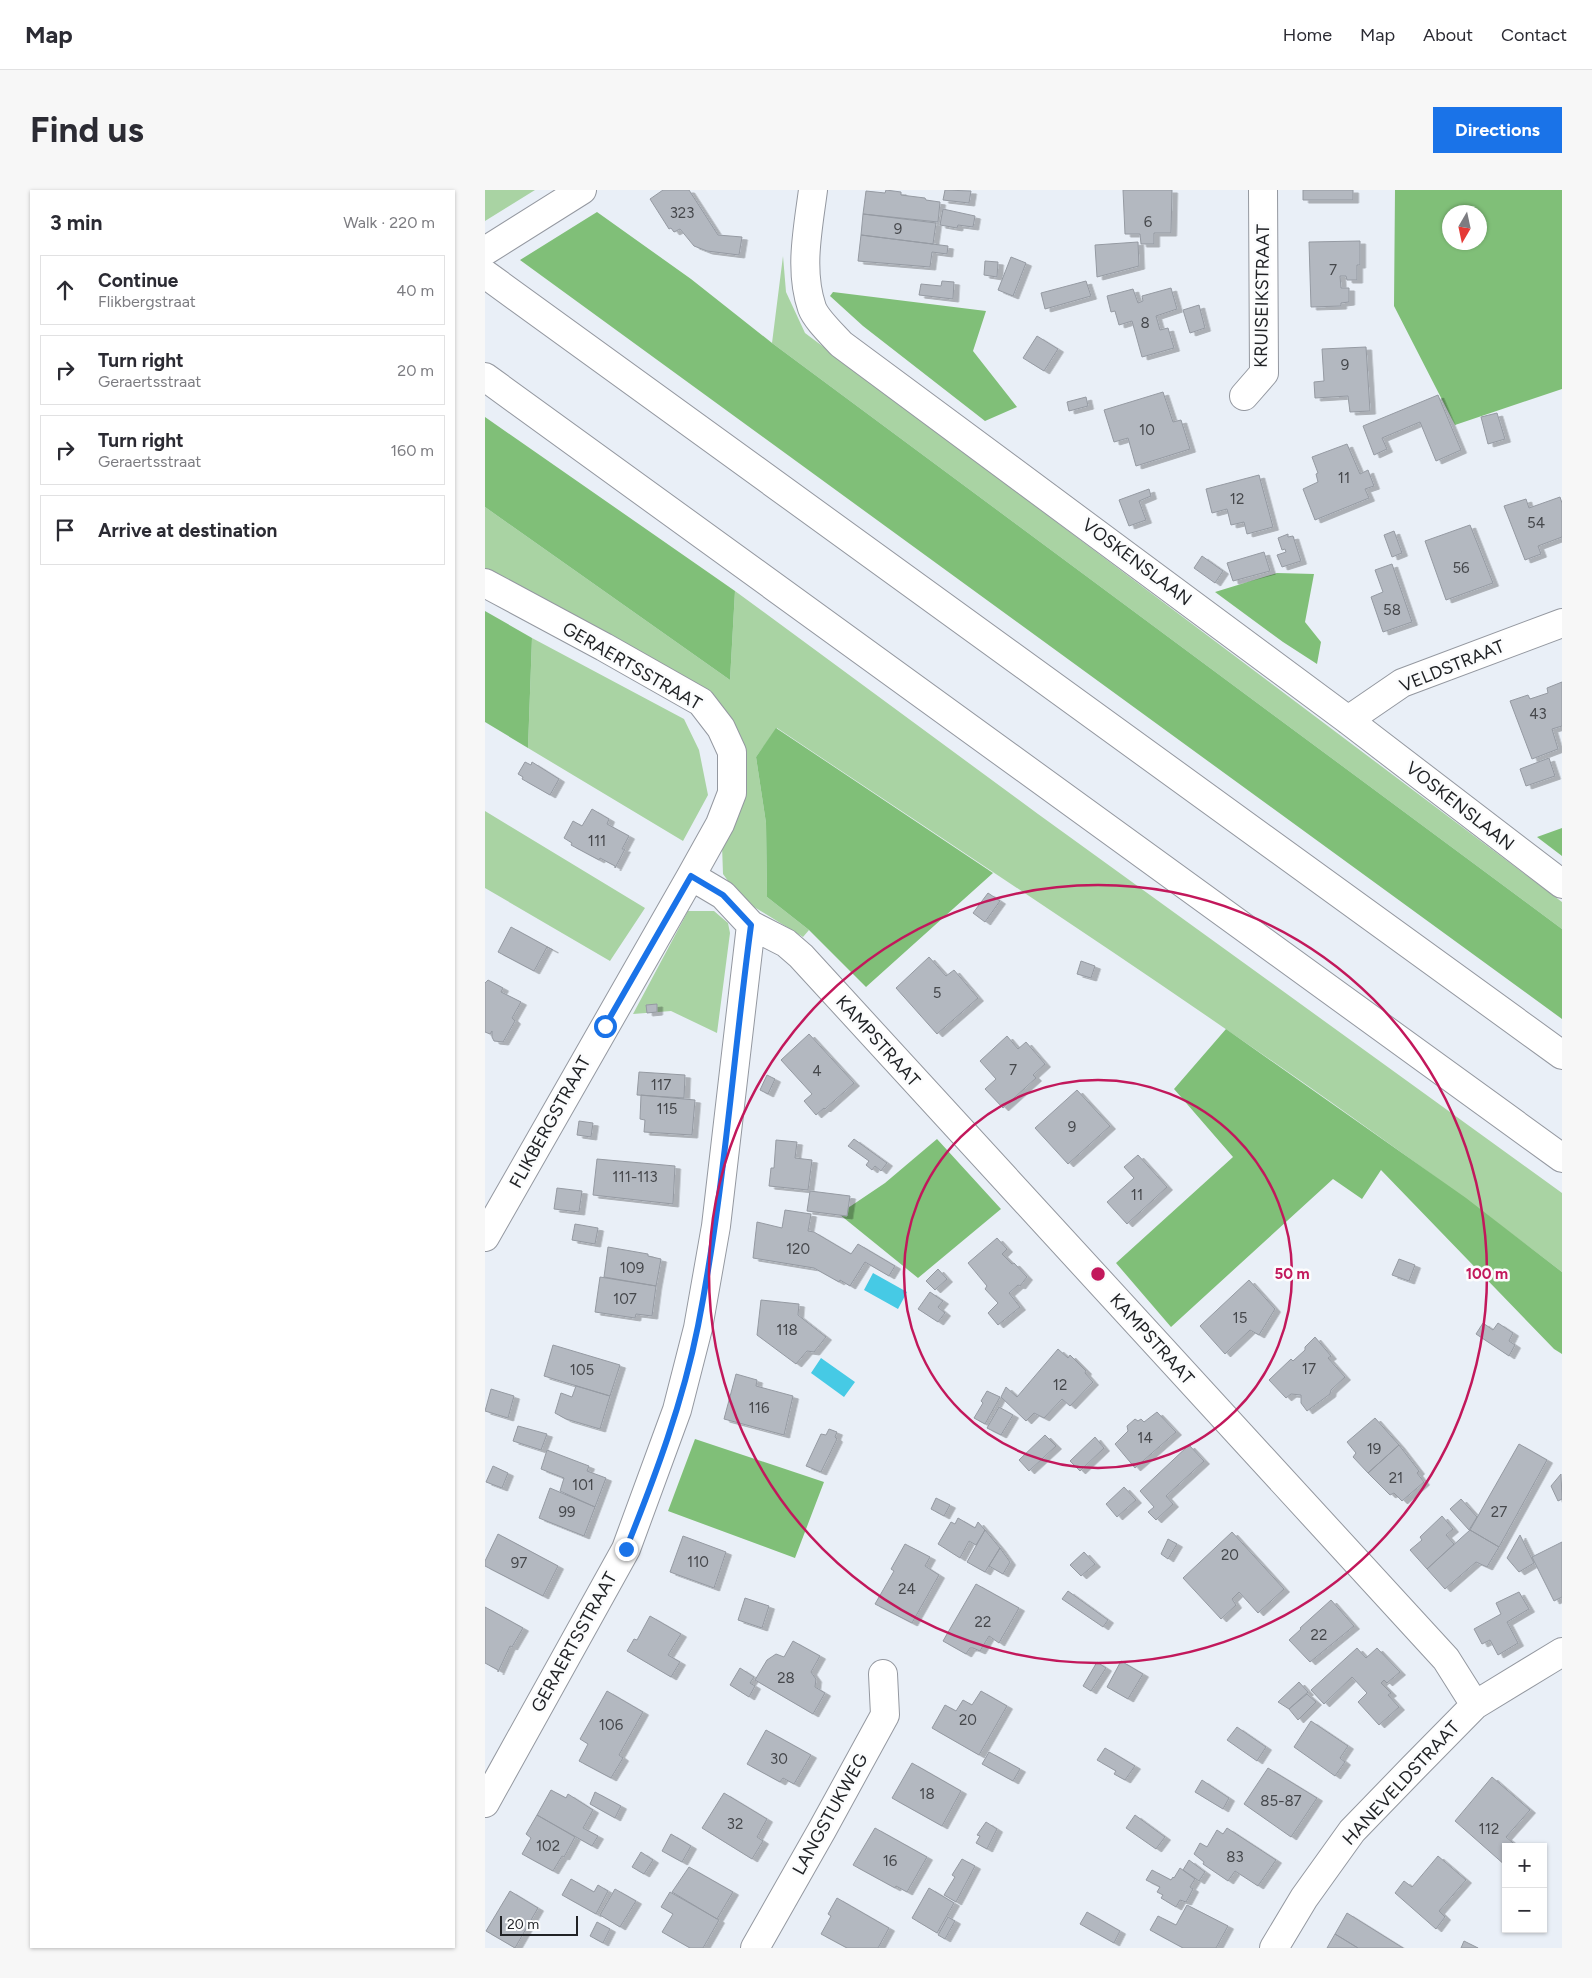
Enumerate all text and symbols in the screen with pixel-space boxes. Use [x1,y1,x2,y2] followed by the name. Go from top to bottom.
[25,20,73,49] text: Map
[1283,24,1332,46] text: Home
[1360,24,1395,46] text: Map
[1423,24,1473,46] text: About
[1501,24,1567,46] text: Contact
[1433,107,1562,153] button: Directions
[30,109,144,151] text: Find us
[670,204,694,222] house number: 323
[1442,205,1487,250] north arrow
[50,210,102,235] text: 3 min
[343,213,435,232] text: Walk · 220 m
[1144,213,1153,231] house number: 6
[894,220,902,238] house number: 9
[1250,224,1274,368] street label: KRUISEIKSTRAAT
[1329,261,1337,279] house number: 7
[98,269,178,292] text: Continue
[51,276,79,304] icon: ahead
[396,281,434,300] text: 40 m
[98,292,196,311] text: Flikbergstraat
[1140,314,1150,332] house number: 8
[98,349,184,372] text: Turn right
[51,356,79,384] icon: right
[1341,356,1349,374] house number: 9
[397,361,434,380] text: 20 m
[98,372,201,391] text: Geraertsstraat
[1139,421,1155,439] house number: 10
[98,429,184,452] text: Turn right
[51,436,79,464] icon: right
[391,441,434,460] text: 160 m
[98,452,201,471] text: Geraertsstraat
[1338,469,1350,487] house number: 11
[1230,490,1244,508] house number: 12
[1078,514,1196,610] street label: VOSKENSLAAN
[1527,514,1545,532] house number: 54
[51,516,79,544] icon: arrive
[98,519,277,542] text: Arrive at destination
[1452,559,1470,577] house number: 56
[1383,601,1401,619] house number: 58
[559,617,706,715] street label: GERAERTSSTRAAT
[1396,635,1508,697] street label: VELDSTRAAT
[1529,705,1547,723] house number: 43
[1401,757,1519,855] street label: VOSKENSLAAN
[588,832,606,850] house number: 111
[933,984,941,1002] house number: 5
[831,991,925,1091] street label: KAMPSTRAAT
[594,1015,617,1038] route start
[505,1052,596,1192] street label: FLIKBERGSTRAAT
[1009,1061,1017,1079] house number: 7
[812,1062,822,1080] house number: 4
[651,1076,671,1094] house number: 117
[656,1100,678,1118] house number: 115
[1068,1118,1076,1136] house number: 9
[612,1168,658,1186] house number: 111-113
[1131,1186,1143,1204] house number: 11
[786,1240,810,1258] house number: 120
[620,1259,644,1277] house number: 109
[1089,1265,1107,1283] centre of rings
[1274,1265,1310,1283] text: 50 m
[1466,1265,1508,1283] text: 100 m
[1105,1289,1199,1389] street label: KAMPSTRAAT
[613,1290,637,1308] house number: 107
[1233,1309,1247,1327] house number: 15
[776,1321,798,1339] house number: 118
[1302,1360,1316,1378] house number: 17
[570,1361,594,1379] house number: 105
[1053,1376,1067,1394] house number: 12
[749,1399,770,1417] house number: 116
[1137,1429,1153,1447] house number: 14
[1367,1440,1381,1458] house number: 19
[1389,1469,1403,1487] house number: 21
[572,1476,594,1494] house number: 101
[559,1503,575,1521] house number: 99
[1491,1503,1507,1521] house number: 27
[615,1538,638,1561] route end
[1221,1546,1239,1564] house number: 20
[687,1553,709,1571] house number: 110
[511,1554,527,1572] house number: 97
[526,1568,622,1716] street label: GERAERTSSTRAAT
[898,1580,916,1598] house number: 24
[975,1613,991,1631] house number: 22
[1311,1626,1327,1644] house number: 22
[777,1669,795,1687] house number: 28
[959,1711,977,1729] house number: 20
[599,1716,624,1734] house number: 106
[1338,1716,1464,1850] street label: HANEVELDSTRAAT
[788,1749,873,1879] street label: LANGSTUKWEG
[770,1750,788,1768] house number: 30
[919,1785,935,1803] house number: 18
[1260,1792,1302,1810] house number: 85-87
[727,1815,743,1833] house number: 32
[1479,1820,1499,1838] house number: 112
[536,1837,560,1855] house number: 102
[1502,1843,1547,1933] map controls
[1502,1843,1547,1888] button: +
[1226,1848,1244,1866] house number: 83
[883,1852,898,1870] house number: 16
[1502,1888,1547,1933] button: −
[500,1913,577,1936] scale bar
[507,1916,539,1933] text: 20 m

